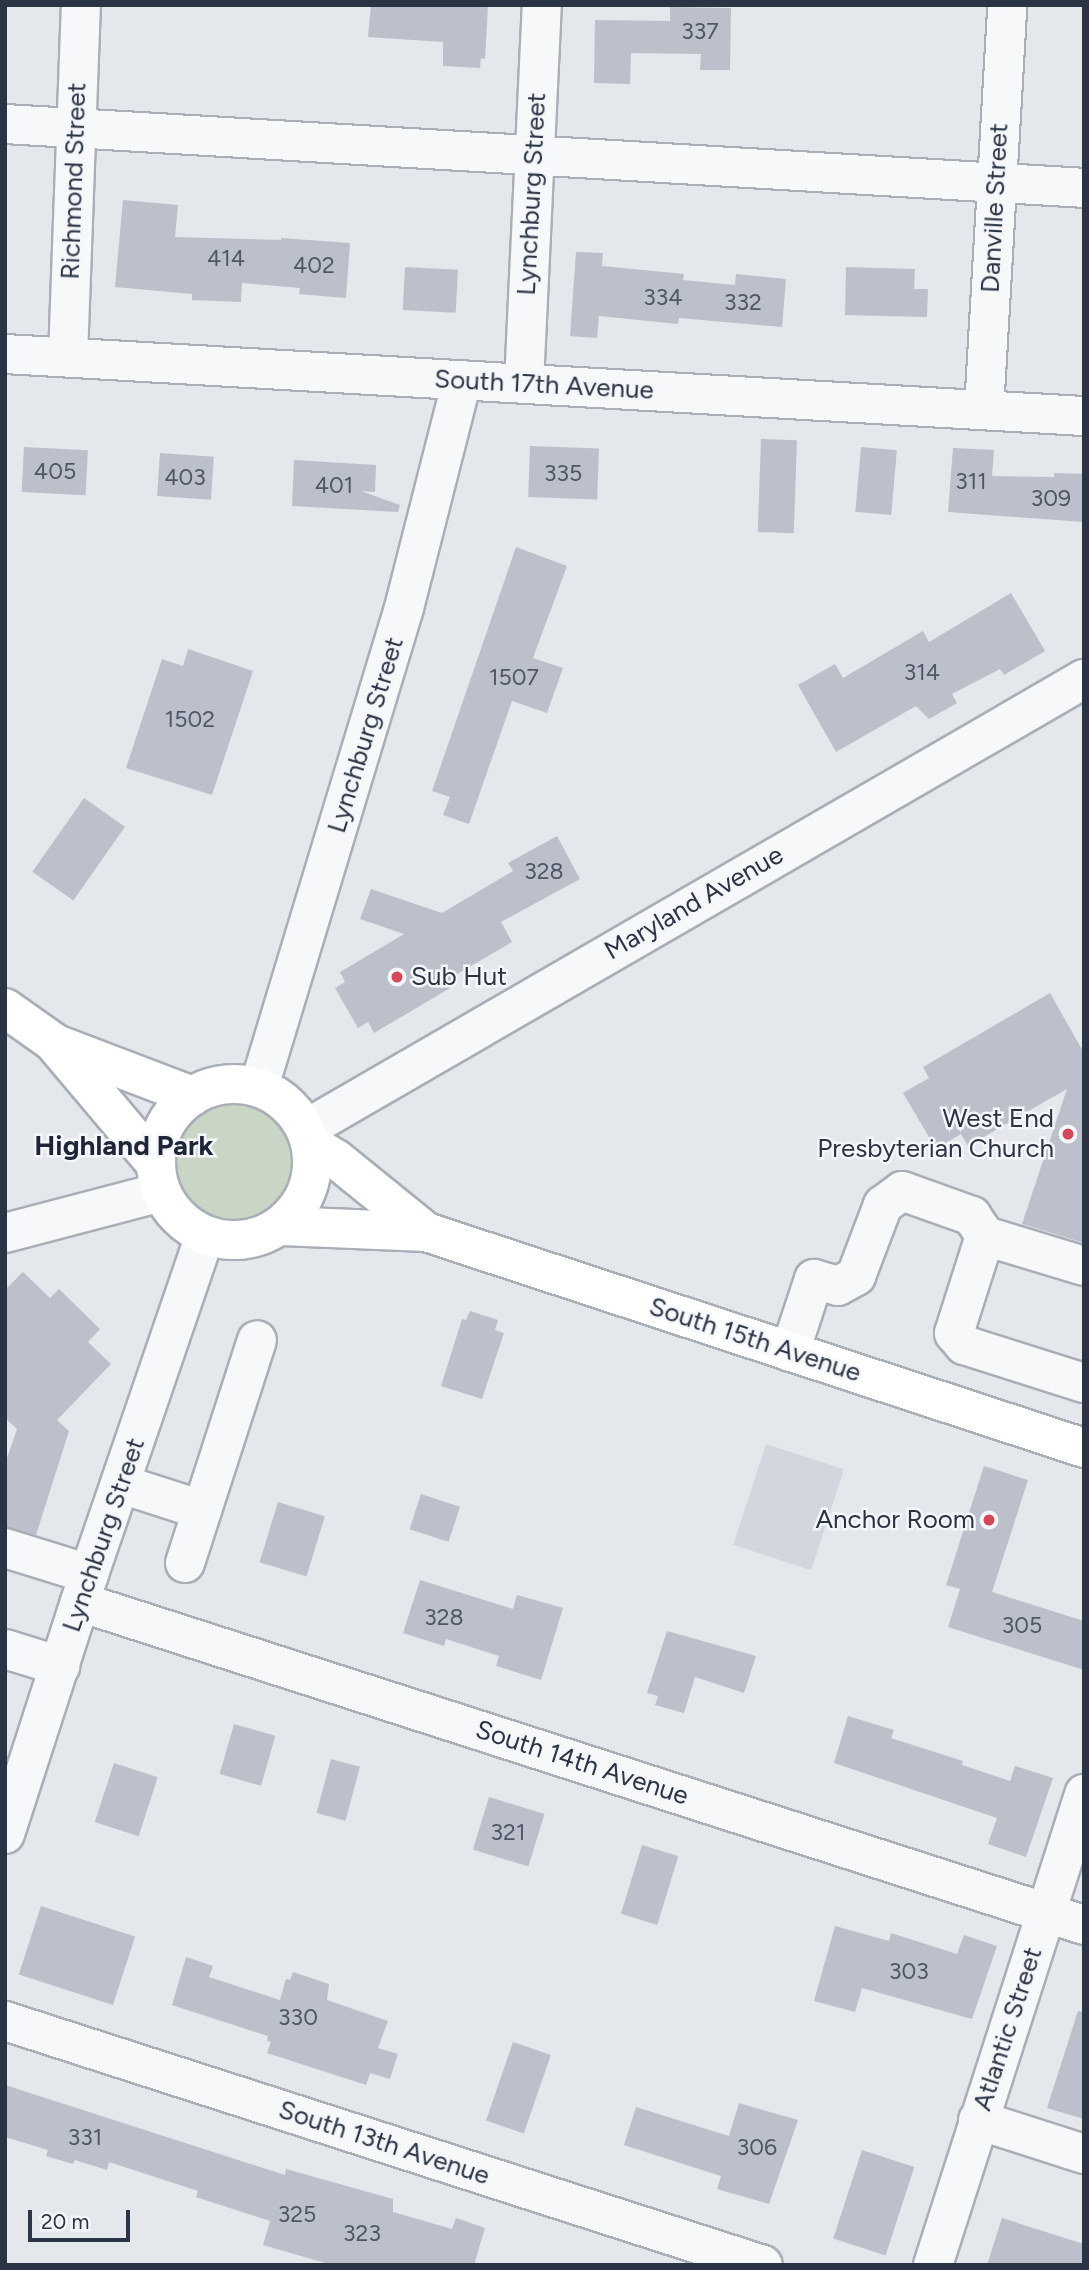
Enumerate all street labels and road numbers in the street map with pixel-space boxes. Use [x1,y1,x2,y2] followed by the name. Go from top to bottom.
[55,82,93,280] street label: Richmond Street
[511,92,553,296] street label: Lynchburg Street
[975,122,1015,294] street label: Danville Street
[433,364,655,406] street label: South 17th Avenue
[321,633,411,837] street label: Lynchburg Street
[599,839,789,967] street label: Maryland Avenue
[645,1291,865,1389] street label: South 15th Avenue
[56,1434,152,1636] street label: Lynchburg Street
[472,1714,692,1812] street label: South 14th Avenue
[967,1943,1049,2115] street label: Atlantic Street
[275,2094,493,2192] street label: South 13th Avenue

